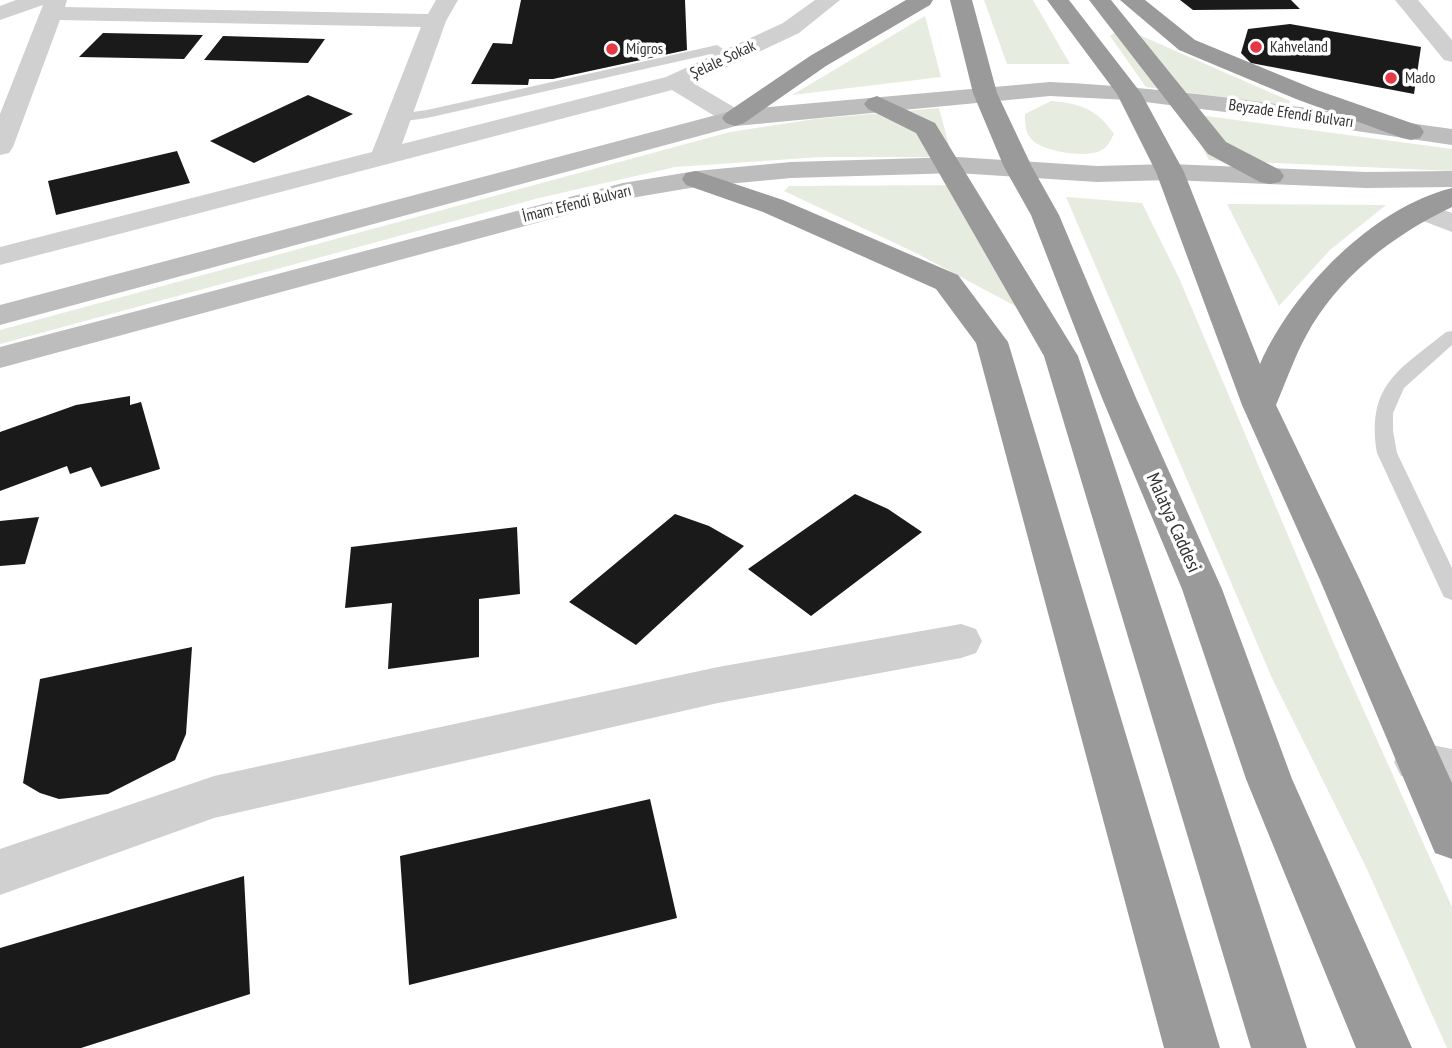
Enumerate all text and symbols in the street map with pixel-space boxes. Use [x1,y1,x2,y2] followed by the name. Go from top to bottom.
[687,37,759,83] street label: Şelale Sokak
[1270,37,1328,57] place label: Kahveland
[626,39,663,59] place label: Migros
[1248,39,1264,55] marker: Kahveland
[604,41,620,57] marker: Migros
[1405,68,1435,88] place label: Mado
[1383,70,1399,86] marker: Mado
[1227,96,1355,132] street label: Beyzade Efendi Bulvarı
[521,181,633,227] street label: İmam Efendi Bulvarı
[1141,470,1205,576] street label: Malatya Caddesi

